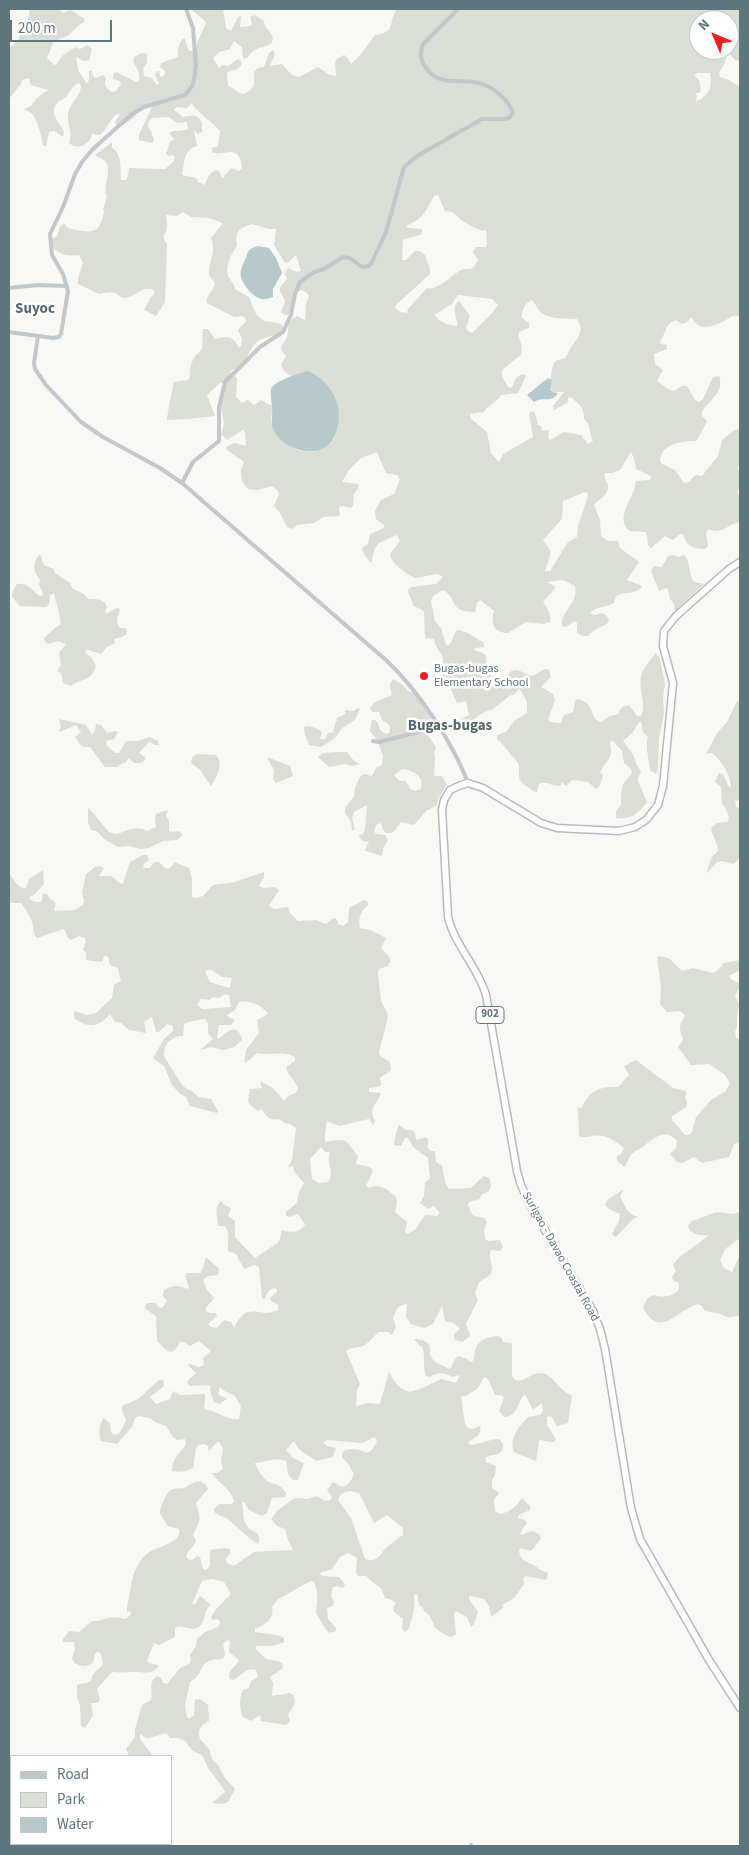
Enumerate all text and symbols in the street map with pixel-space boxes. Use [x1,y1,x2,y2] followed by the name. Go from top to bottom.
[12,10,115,42] scale bar
[689,10,739,60] north arrow
[694,15,714,35] text: N
[18,18,56,39] text: 200 m
[15,301,55,319] district label: Suyoc
[434,662,529,690] place label: Bugas-bugas Elementary School
[418,670,430,682] marker: Bugas-bugas Elementary School
[408,718,492,736] district label: Bugas-bugas
[476,1006,504,1024] road number: 902
[518,1190,602,1324] street label: Surigao - Davao Coastal Road
[10,1755,172,1845] legend
[57,1764,89,1785] text: Road
[57,1789,85,1810] text: Park
[57,1814,93,1835] text: Water

